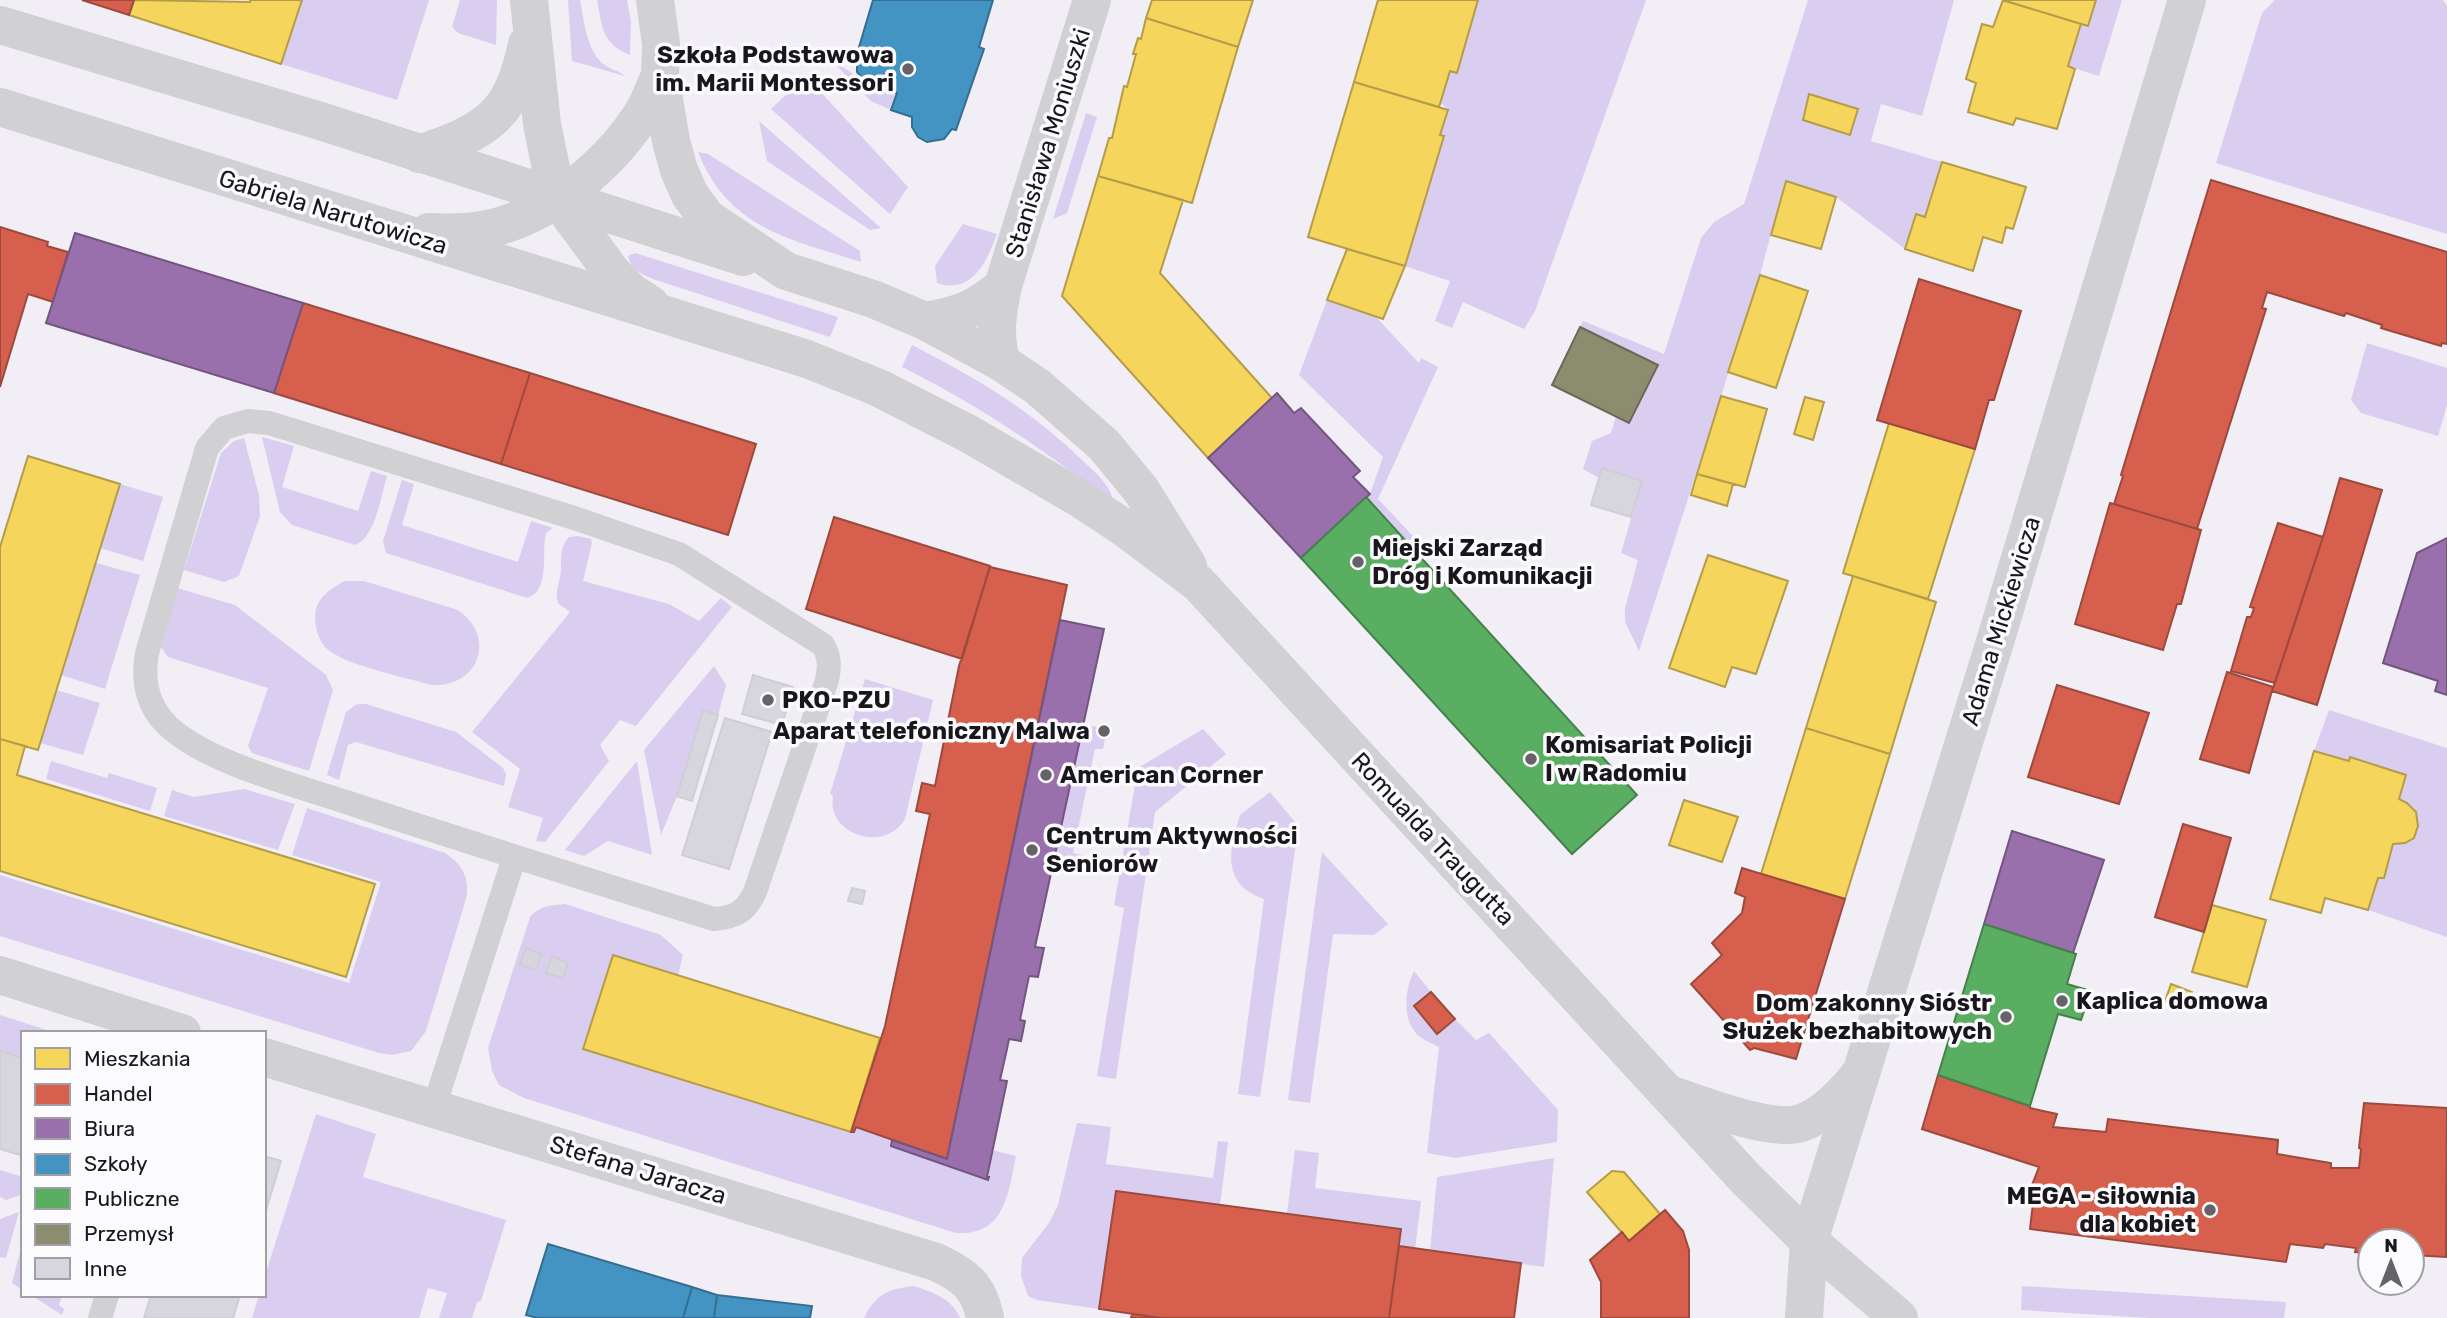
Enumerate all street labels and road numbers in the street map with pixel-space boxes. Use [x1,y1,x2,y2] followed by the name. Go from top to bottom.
[1000,25,1096,261] street label: Stanisława Moniuszki
[215,164,451,260] street label: Gabriela Narutowicza
[1956,513,2046,729] street label: Adama Mickiewicza
[1346,747,1520,931] street label: Romualda Traugutta
[546,1130,730,1210] street label: Stefana Jaracza

